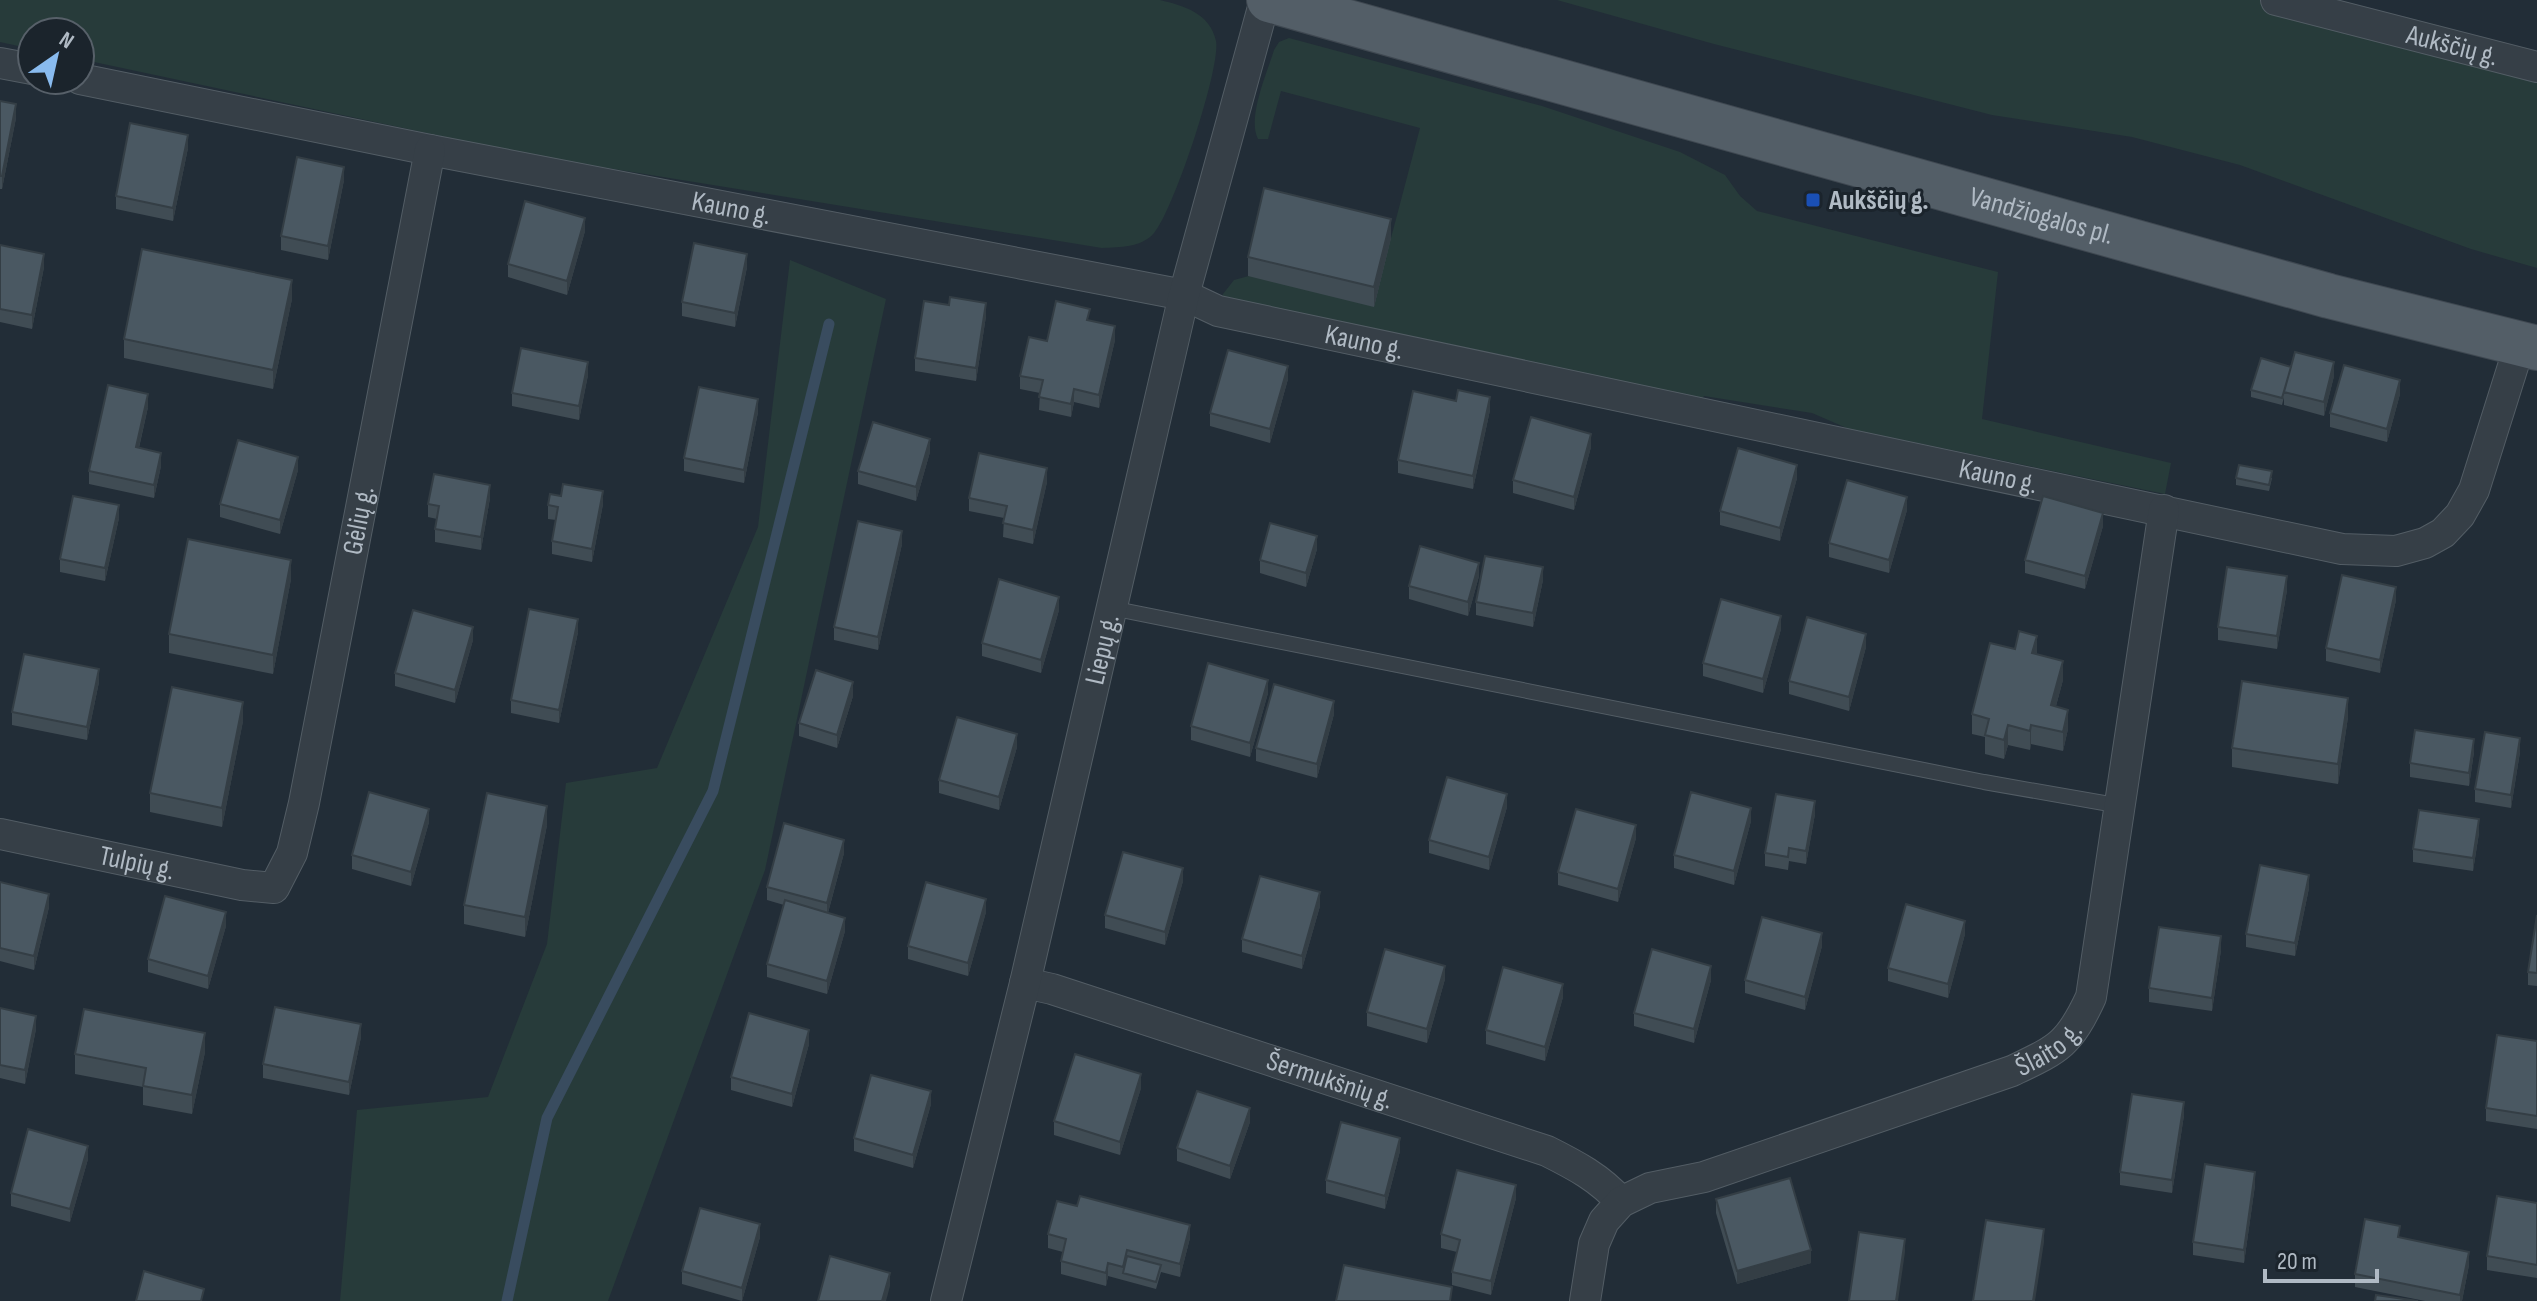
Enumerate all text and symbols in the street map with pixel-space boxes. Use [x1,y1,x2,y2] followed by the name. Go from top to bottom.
[16,16,96,96] north arrow
[2402,17,2501,73] street label: Aukščių g.
[54,26,79,55] text: N
[1966,180,2117,252] street label: Vandžiogalos pl.
[689,184,774,232] street label: Kauno g.
[1828,184,1929,217] place label: Aukščių g.
[1804,191,1822,209] marker: Aukščių g.
[1322,318,1407,366] street label: Kauno g.
[1956,452,2041,501] street label: Kauno g.
[336,483,381,557] street label: Gėlių g.
[1078,611,1126,688] street label: Liepų g.
[97,839,177,887] street label: Tulpių g.
[2010,1016,2090,1083] street label: Šlaito g.
[1262,1044,1397,1116] street label: Šermukšnių g.
[2265,1233,2377,1283] scale bar
[2277,1247,2317,1276] text: 20 m

